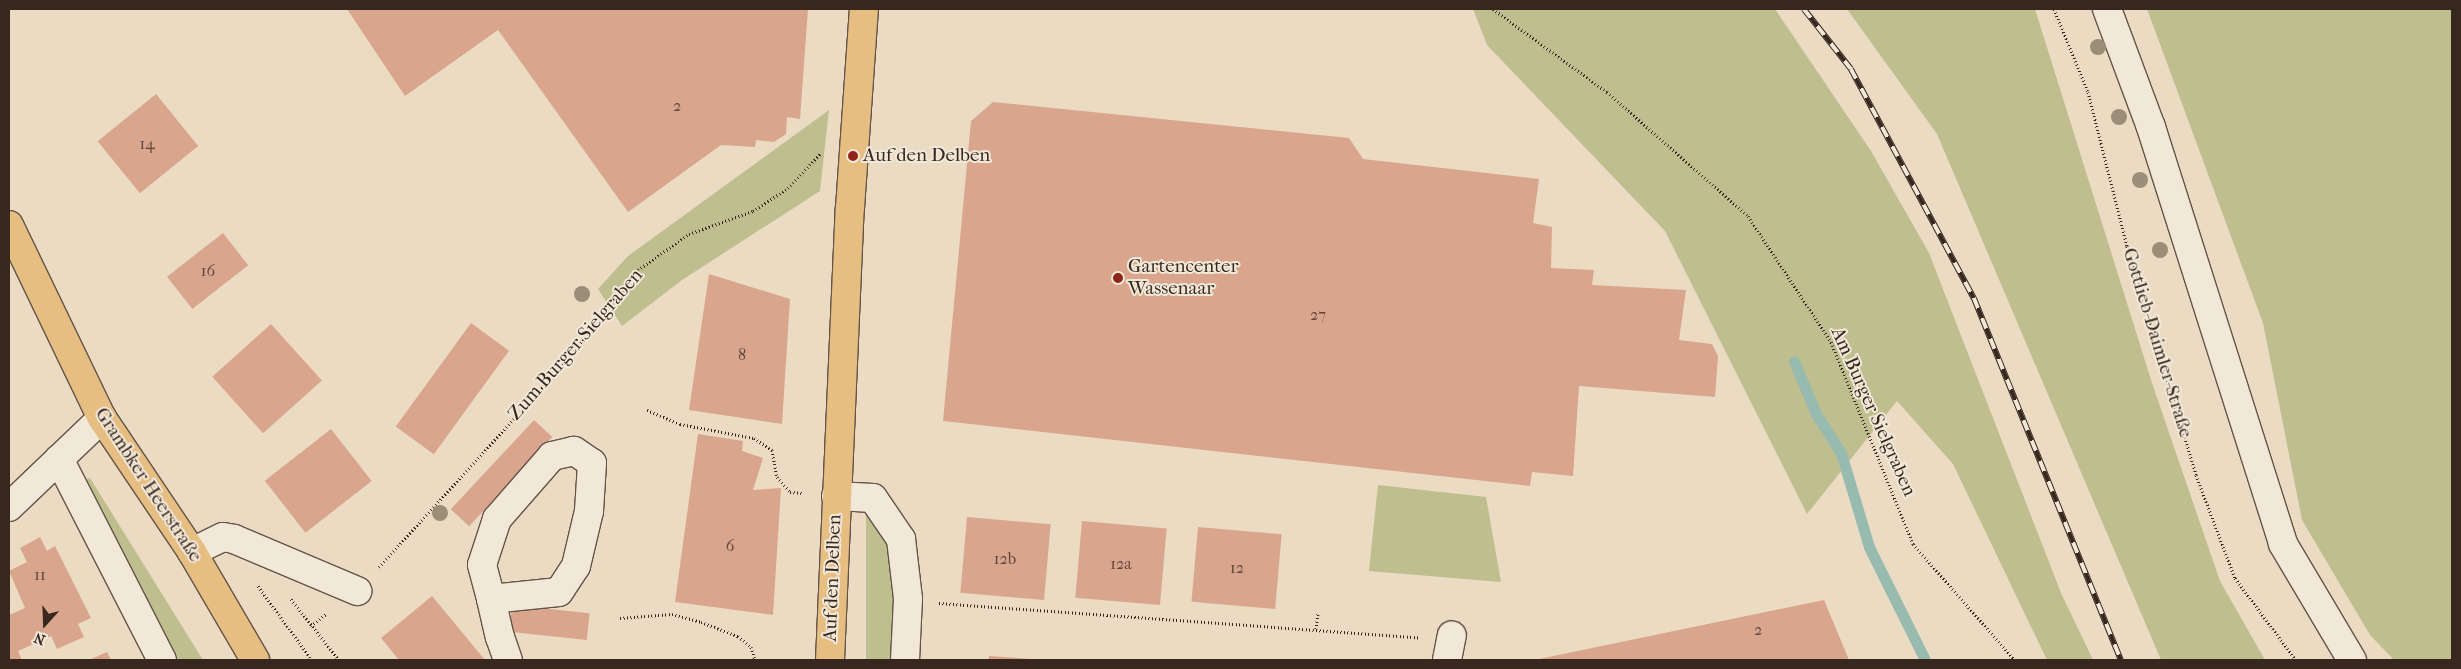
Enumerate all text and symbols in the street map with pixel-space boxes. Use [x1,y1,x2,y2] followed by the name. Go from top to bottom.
[673,96,681,116] house number: 2
[139,134,155,154] house number: 14
[863,145,990,167] place label: Auf den Delben
[847,150,859,162] marker: Auf den Delben
[2117,245,2197,441] street label: Gottlieb-Daimler-Straße
[1128,256,1238,300] place label: Gartencenter Wassenaar
[201,261,215,281] house number: 16
[504,265,648,425] street label: Zum Burger Sielgraben
[1112,272,1124,284] marker: Gartencenter Wassenaar
[1310,305,1326,325] house number: 27
[1826,324,1920,500] street label: Am Burger Sielgraben
[738,345,746,365] house number: 8
[90,404,206,566] street label: Grambker Heerstraße
[819,514,847,642] street label: Auf den Delben
[726,536,734,556] house number: 6
[994,549,1016,569] house number: 12b
[1110,554,1132,574] house number: 12a
[1230,558,1244,578] house number: 12
[34,565,46,585] house number: 11
[20,599,70,649] north arrow
[1754,620,1762,640] house number: 2
[32,629,48,648] text: N

